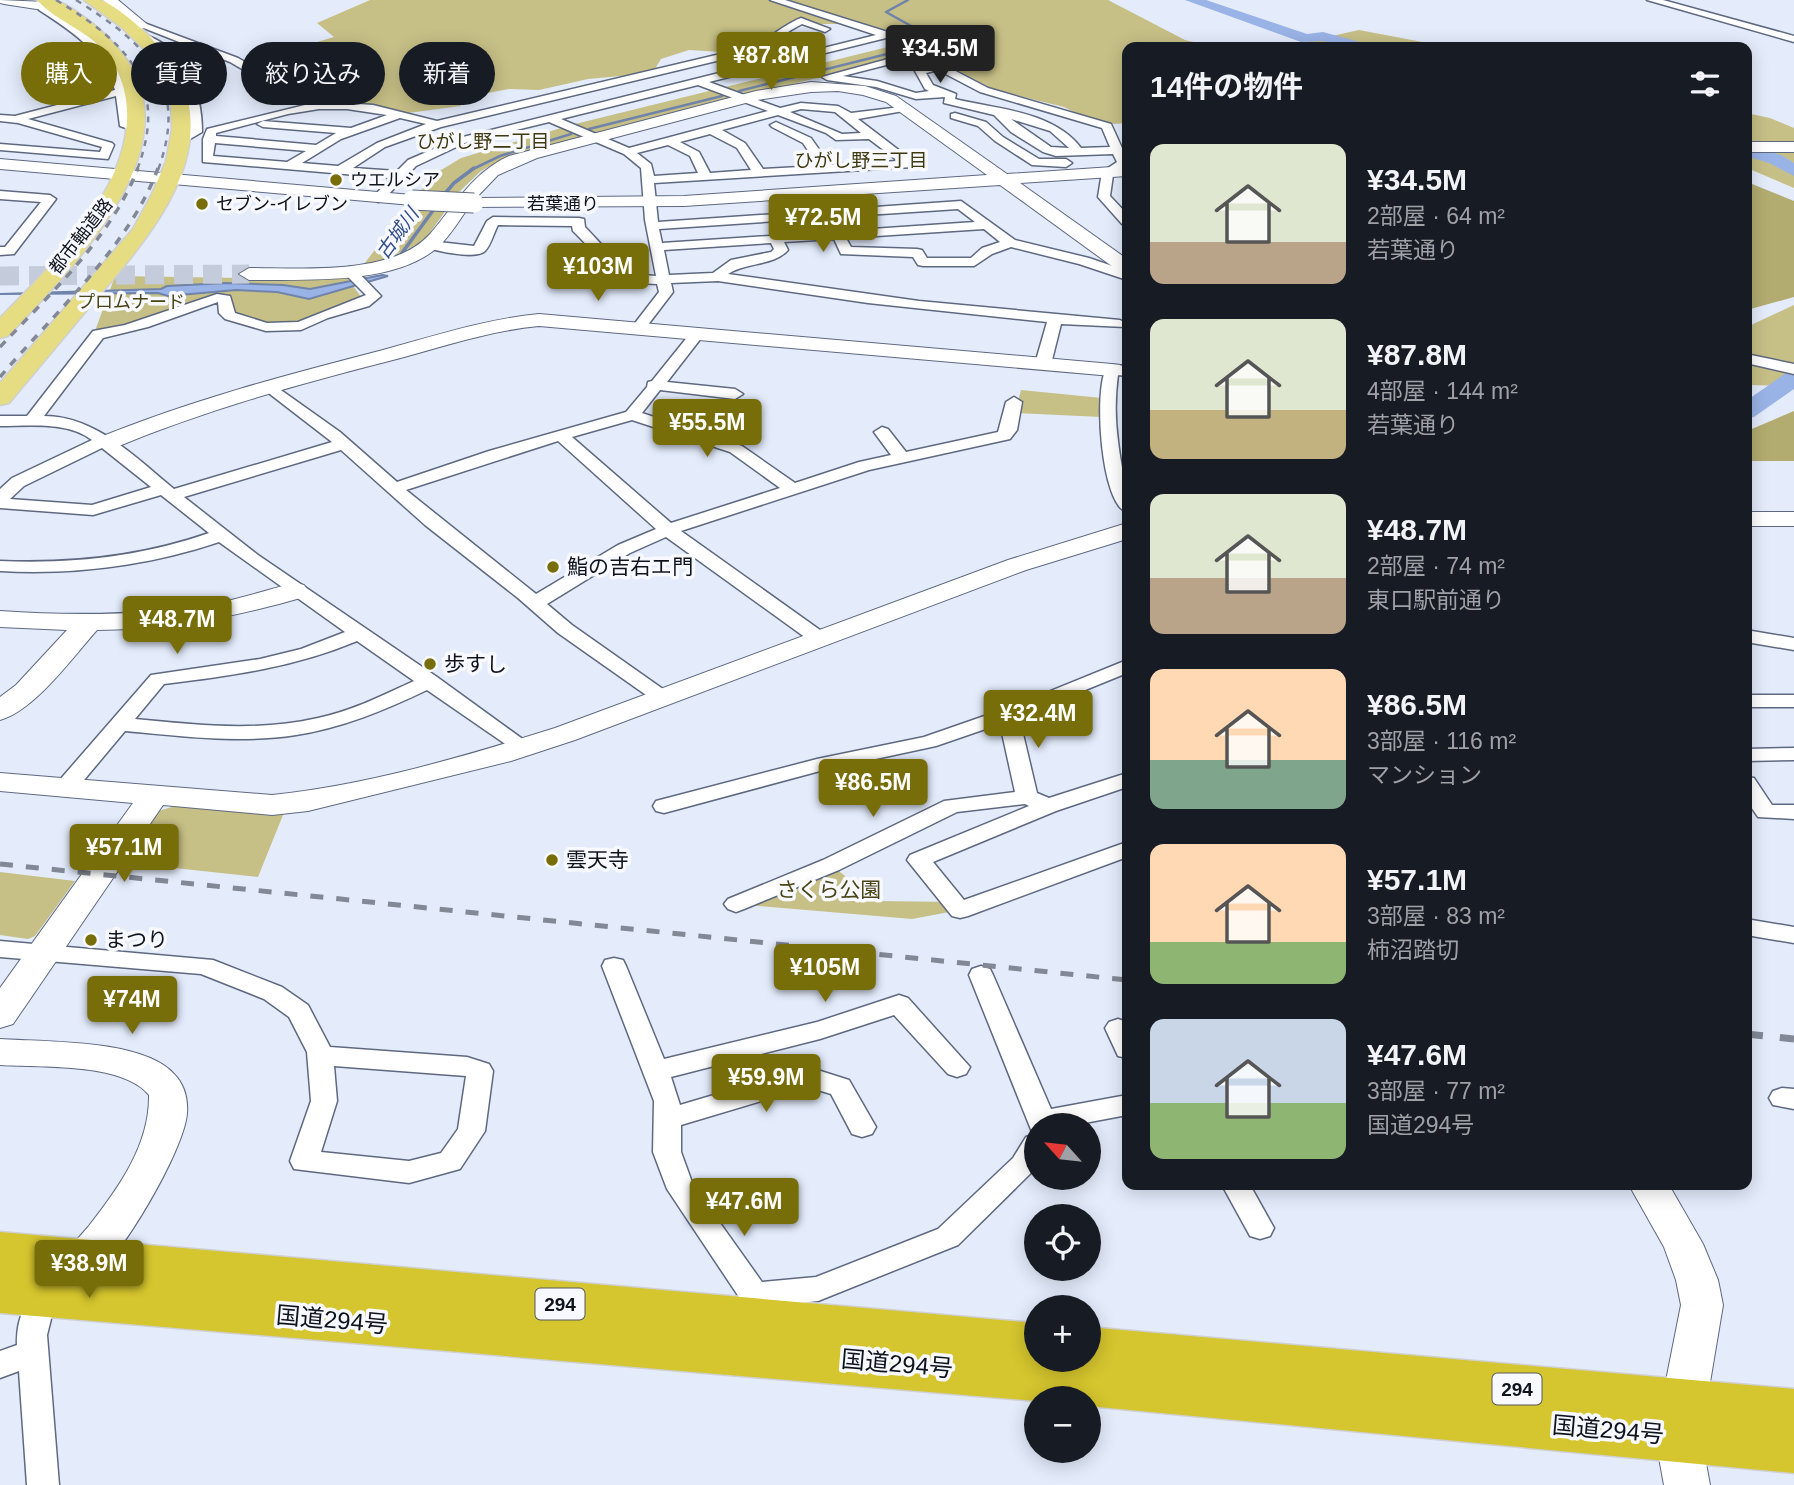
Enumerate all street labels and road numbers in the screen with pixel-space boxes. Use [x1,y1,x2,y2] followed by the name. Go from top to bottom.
[45,194,117,278] street label: 都市軸道路
[527,194,599,214] street label: 若葉通り
[536,1288,584,1320] road number: 294
[275,1301,389,1338] street label: 国道294号
[840,1345,954,1382] street label: 国道294号
[1492,1373,1542,1404] road number: 294
[1551,1411,1665,1448] street label: 国道294号

